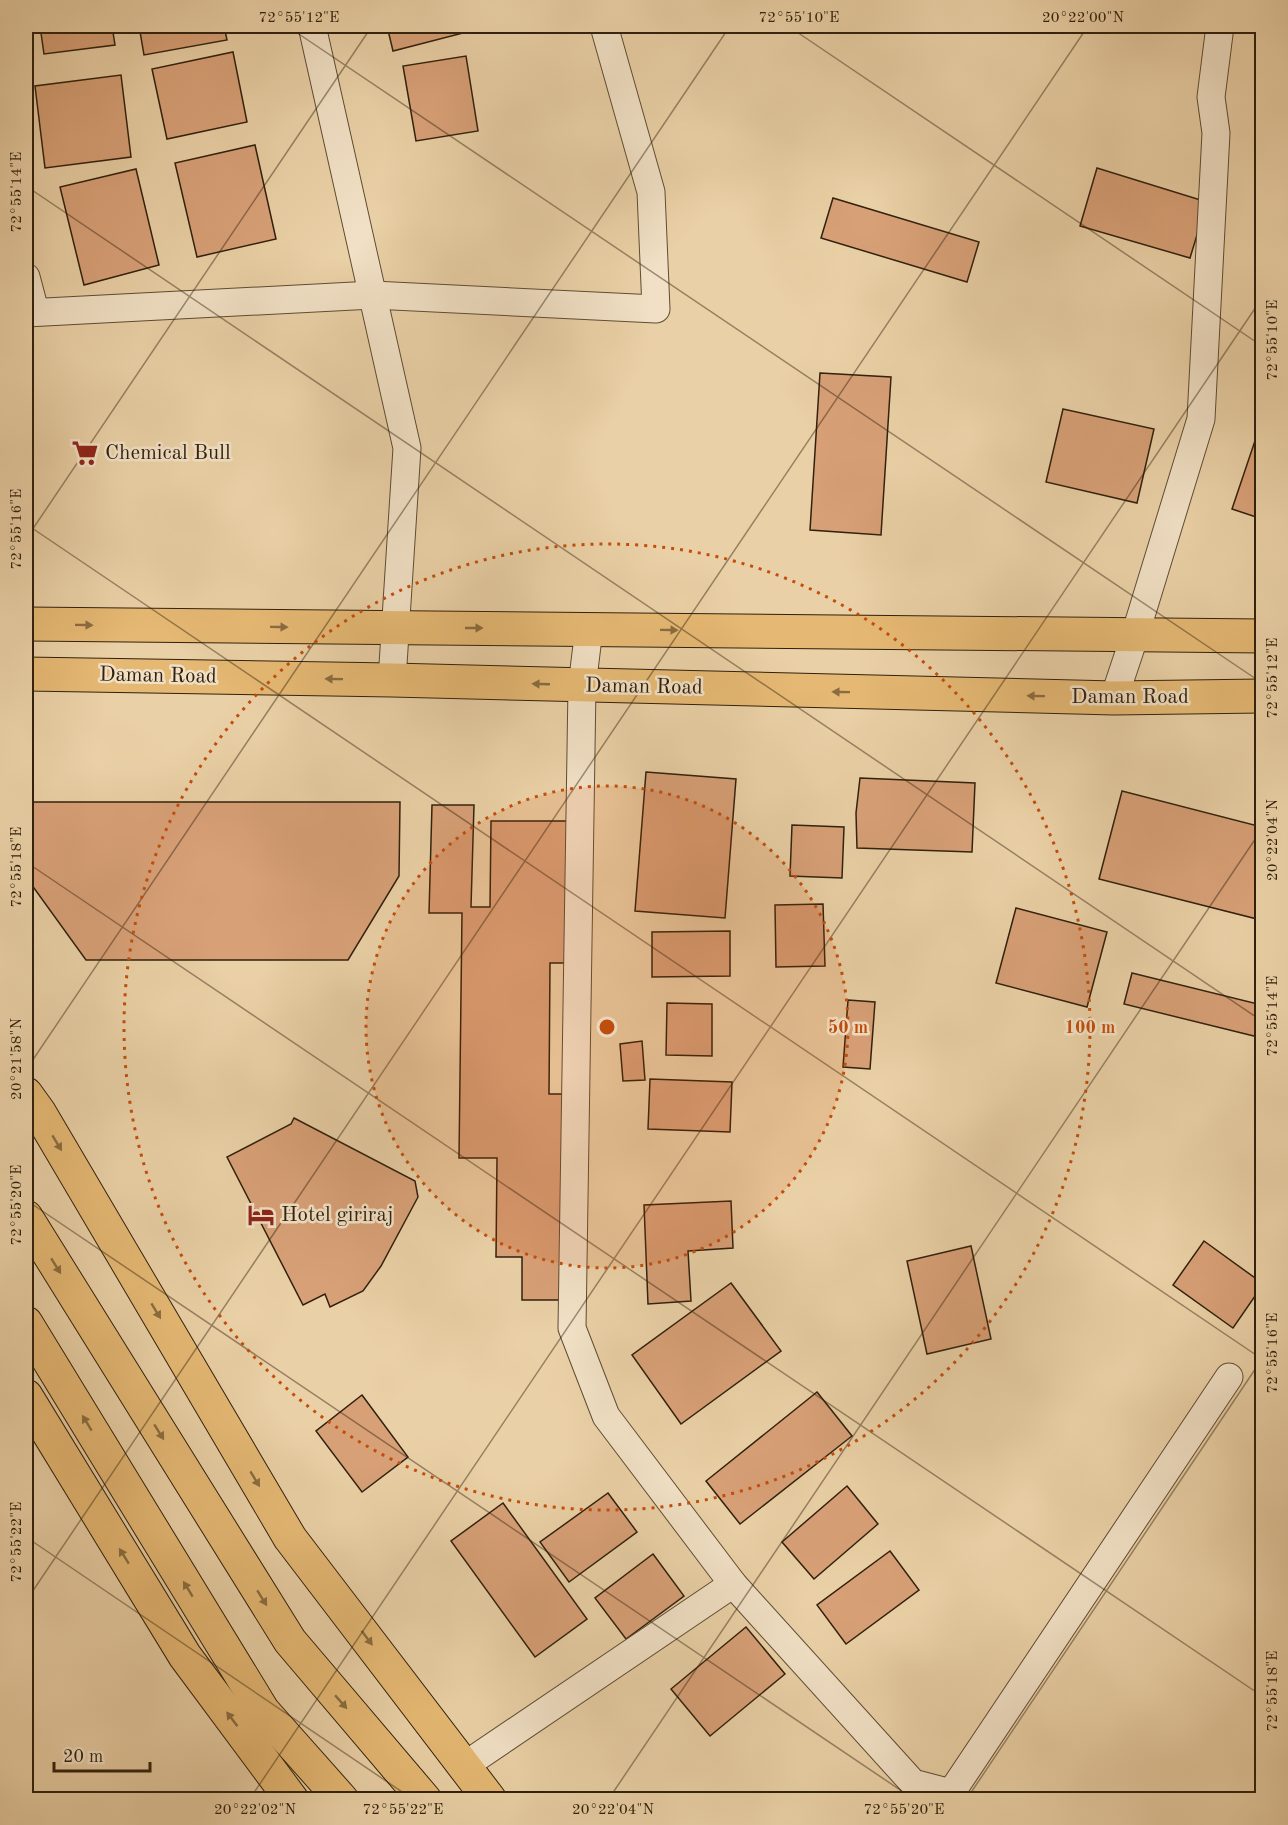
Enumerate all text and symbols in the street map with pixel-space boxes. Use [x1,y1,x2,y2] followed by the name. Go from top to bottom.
[259,11,339,26] text: 72°55'12"E
[759,11,839,26] text: 72°55'10"E
[1042,11,1124,26] text: 20°22'00"N
[10,152,25,232] text: 72°55'14"E
[1266,300,1281,380] text: 72°55'10"E
[70,438,100,468] supermarket icon: Chemical Bull
[105,443,231,464] place label: Chemical Bull
[10,489,25,569] text: 72°55'16"E
[74,620,93,630] one-way arrow
[269,622,288,631] one-way arrow
[464,623,483,633] one-way arrow
[659,625,678,635] one-way arrow
[1266,638,1281,718] text: 72°55'12"E
[99,664,217,688] street label: Daman Road
[324,674,343,684] one-way arrow
[585,675,703,699] street label: Daman Road
[532,680,551,689] one-way arrow
[832,687,851,696] one-way arrow
[1071,687,1189,708] street label: Daman Road
[1027,692,1046,701] one-way arrow
[1266,799,1281,881] text: 20°22'04"N
[10,827,25,907] text: 72°55'18"E
[1266,976,1281,1056] text: 72°55'14"E
[597,1017,617,1037] centre of rings
[10,1018,25,1100] text: 20°21'58"N
[828,1019,868,1037] text: 50 m
[1065,1019,1115,1037] text: 100 m
[51,1135,62,1151] one-way arrow
[10,1165,25,1245] text: 72°55'20"E
[246,1200,276,1230] hotel icon: Hotel giriraj
[281,1205,394,1226] place label: Hotel giriraj
[51,1258,62,1275] one-way arrow
[151,1303,161,1320] one-way arrow
[1266,1313,1281,1393] text: 72°55'16"E
[81,1415,92,1431] one-way arrow
[154,1424,165,1440] one-way arrow
[250,1471,261,1487] one-way arrow
[10,1502,25,1582] text: 72°55'22"E
[119,1548,130,1564] one-way arrow
[183,1581,194,1597] one-way arrow
[257,1590,268,1606] one-way arrow
[361,1630,373,1646] one-way arrow
[1266,1651,1281,1731] text: 72°55'18"E
[335,1694,348,1710] one-way arrow
[226,1711,238,1727] one-way arrow
[54,1735,150,1773] scale bar
[63,1748,103,1766] text: 20 m
[214,1803,296,1818] text: 20°22'02"N
[363,1803,443,1818] text: 72°55'22"E
[572,1803,654,1818] text: 20°22'04"N
[864,1803,944,1818] text: 72°55'20"E

